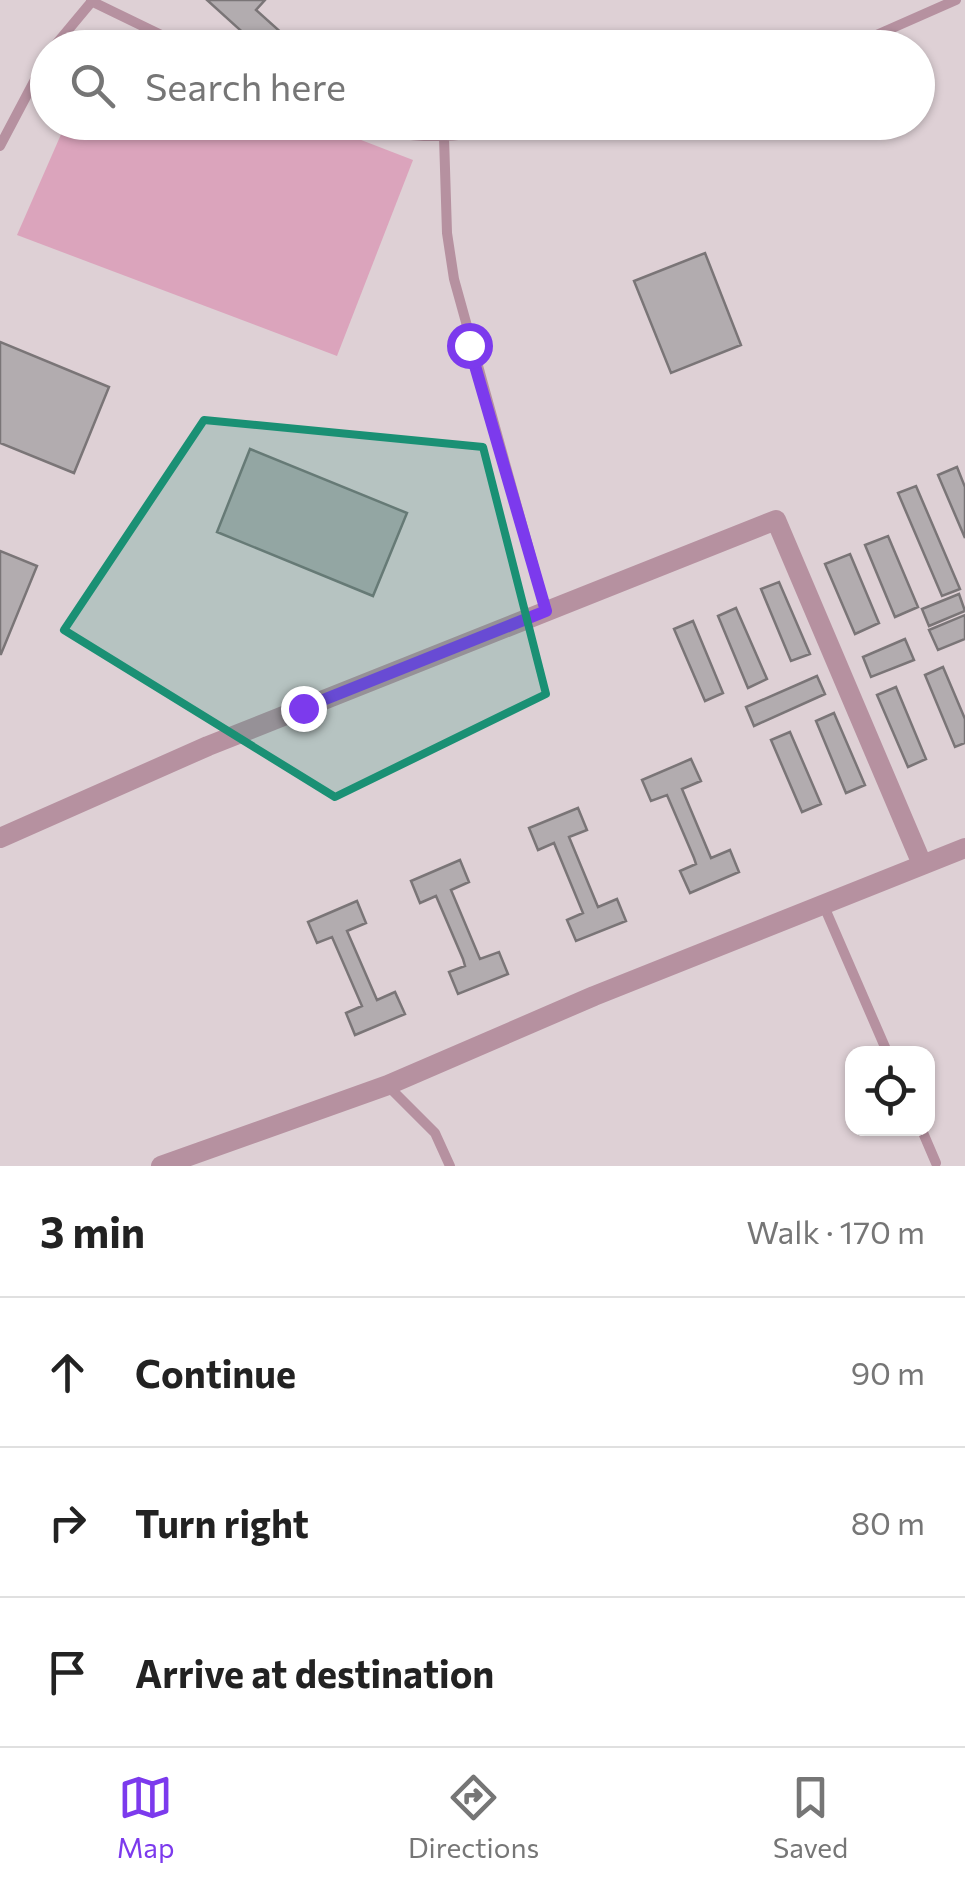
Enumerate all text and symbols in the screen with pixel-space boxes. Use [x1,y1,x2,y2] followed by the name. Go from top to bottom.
[30,30,935,140] search box
[65,58,120,113] icon: search
[145,62,346,109] text: Search here
[447,323,493,369] route start
[281,686,327,732] route end
[845,1046,935,1136] map controls
[845,1046,935,1136] button: locate
[40,1205,145,1257] text: 3 min
[747,1211,925,1251] text: Walk · 170 m
[40,1345,95,1400] icon: ahead
[135,1349,296,1396] text: Continue
[851,1352,925,1392] text: 90 m
[40,1495,95,1550] icon: right
[135,1499,309,1546] text: Turn right
[851,1502,925,1542] text: 80 m
[40,1645,95,1700] icon: arrive
[135,1649,494,1696] text: Arrive at destination
[117,1770,174,1864] tab: Map
[408,1770,539,1864] tab: Directions
[773,1770,848,1864] tab: Saved

